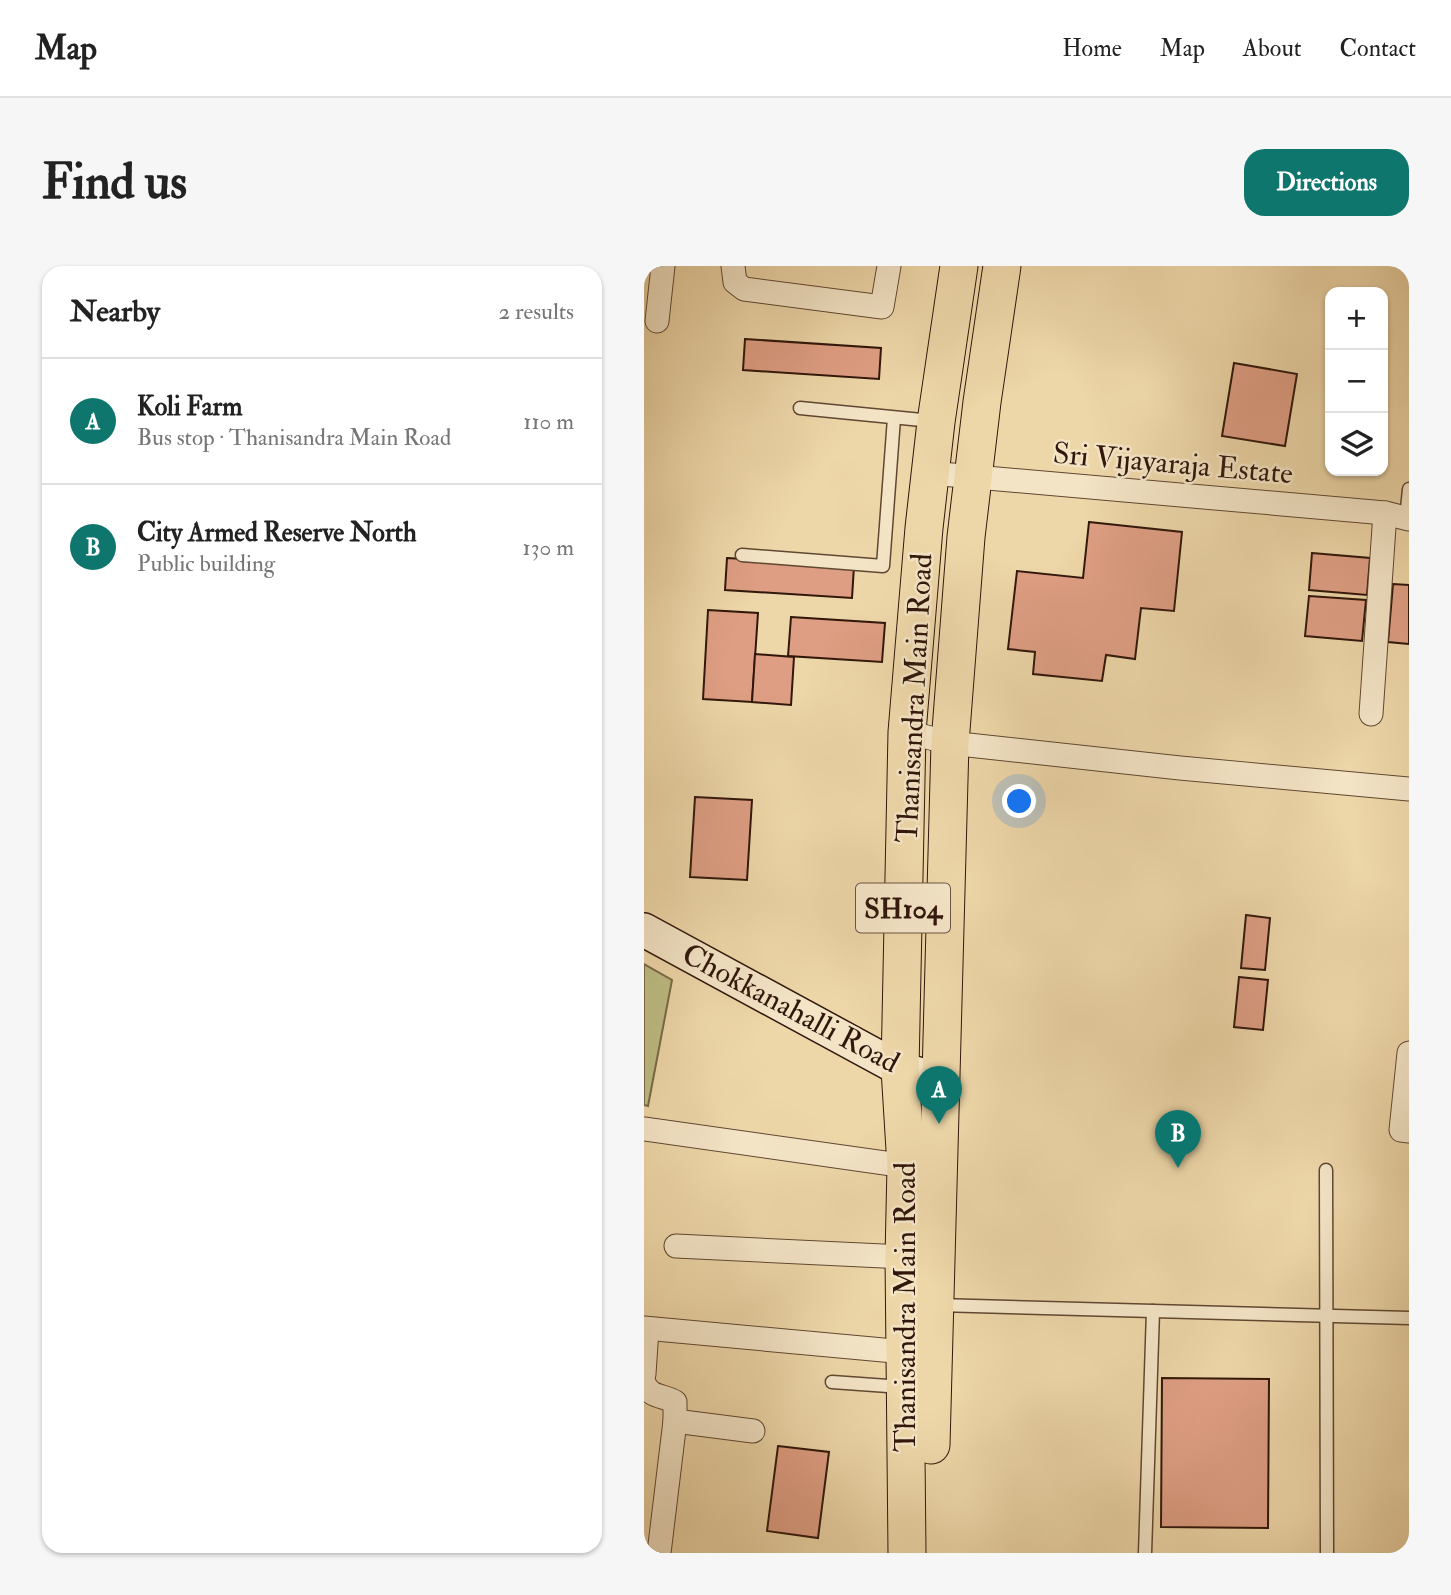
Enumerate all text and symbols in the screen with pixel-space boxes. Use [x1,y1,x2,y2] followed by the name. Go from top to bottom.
[35,28,97,69] text: Map
[1062,33,1122,64] text: Home
[1160,33,1205,64] text: Map
[1243,33,1302,64] text: About
[1340,33,1416,64] text: Contact
[1244,149,1409,216] button: Directions
[42,152,187,213] text: Find us
[1325,287,1388,476] map controls
[1325,287,1388,350] button: +
[70,293,160,330] text: Nearby
[499,297,574,326] text: 2 results
[1325,350,1388,413] button: −
[137,391,242,423] text: Koli Farm
[86,407,100,436] text: A
[523,407,574,436] text: 110 m
[1325,413,1388,476] button: layers
[137,423,451,452] text: Bus stop · Thanisandra Main Road
[1051,435,1295,492] street label: Sri Vijayaraja Estate
[137,517,417,549] text: City Armed Reserve North
[85,533,101,562] text: B
[522,533,574,562] text: 130 m
[137,549,275,578] text: Public building
[888,552,941,844] street label: Thanisandra Main Road
[1002,784,1036,818] your location
[856,884,950,932] road number: SH104
[676,936,906,1081] street label: Chokkanahalli Road
[916,1066,962,1124] pin: A
[1155,1110,1201,1168] pin: B
[887,1162,924,1452] street label: Thanisandra Main Road

